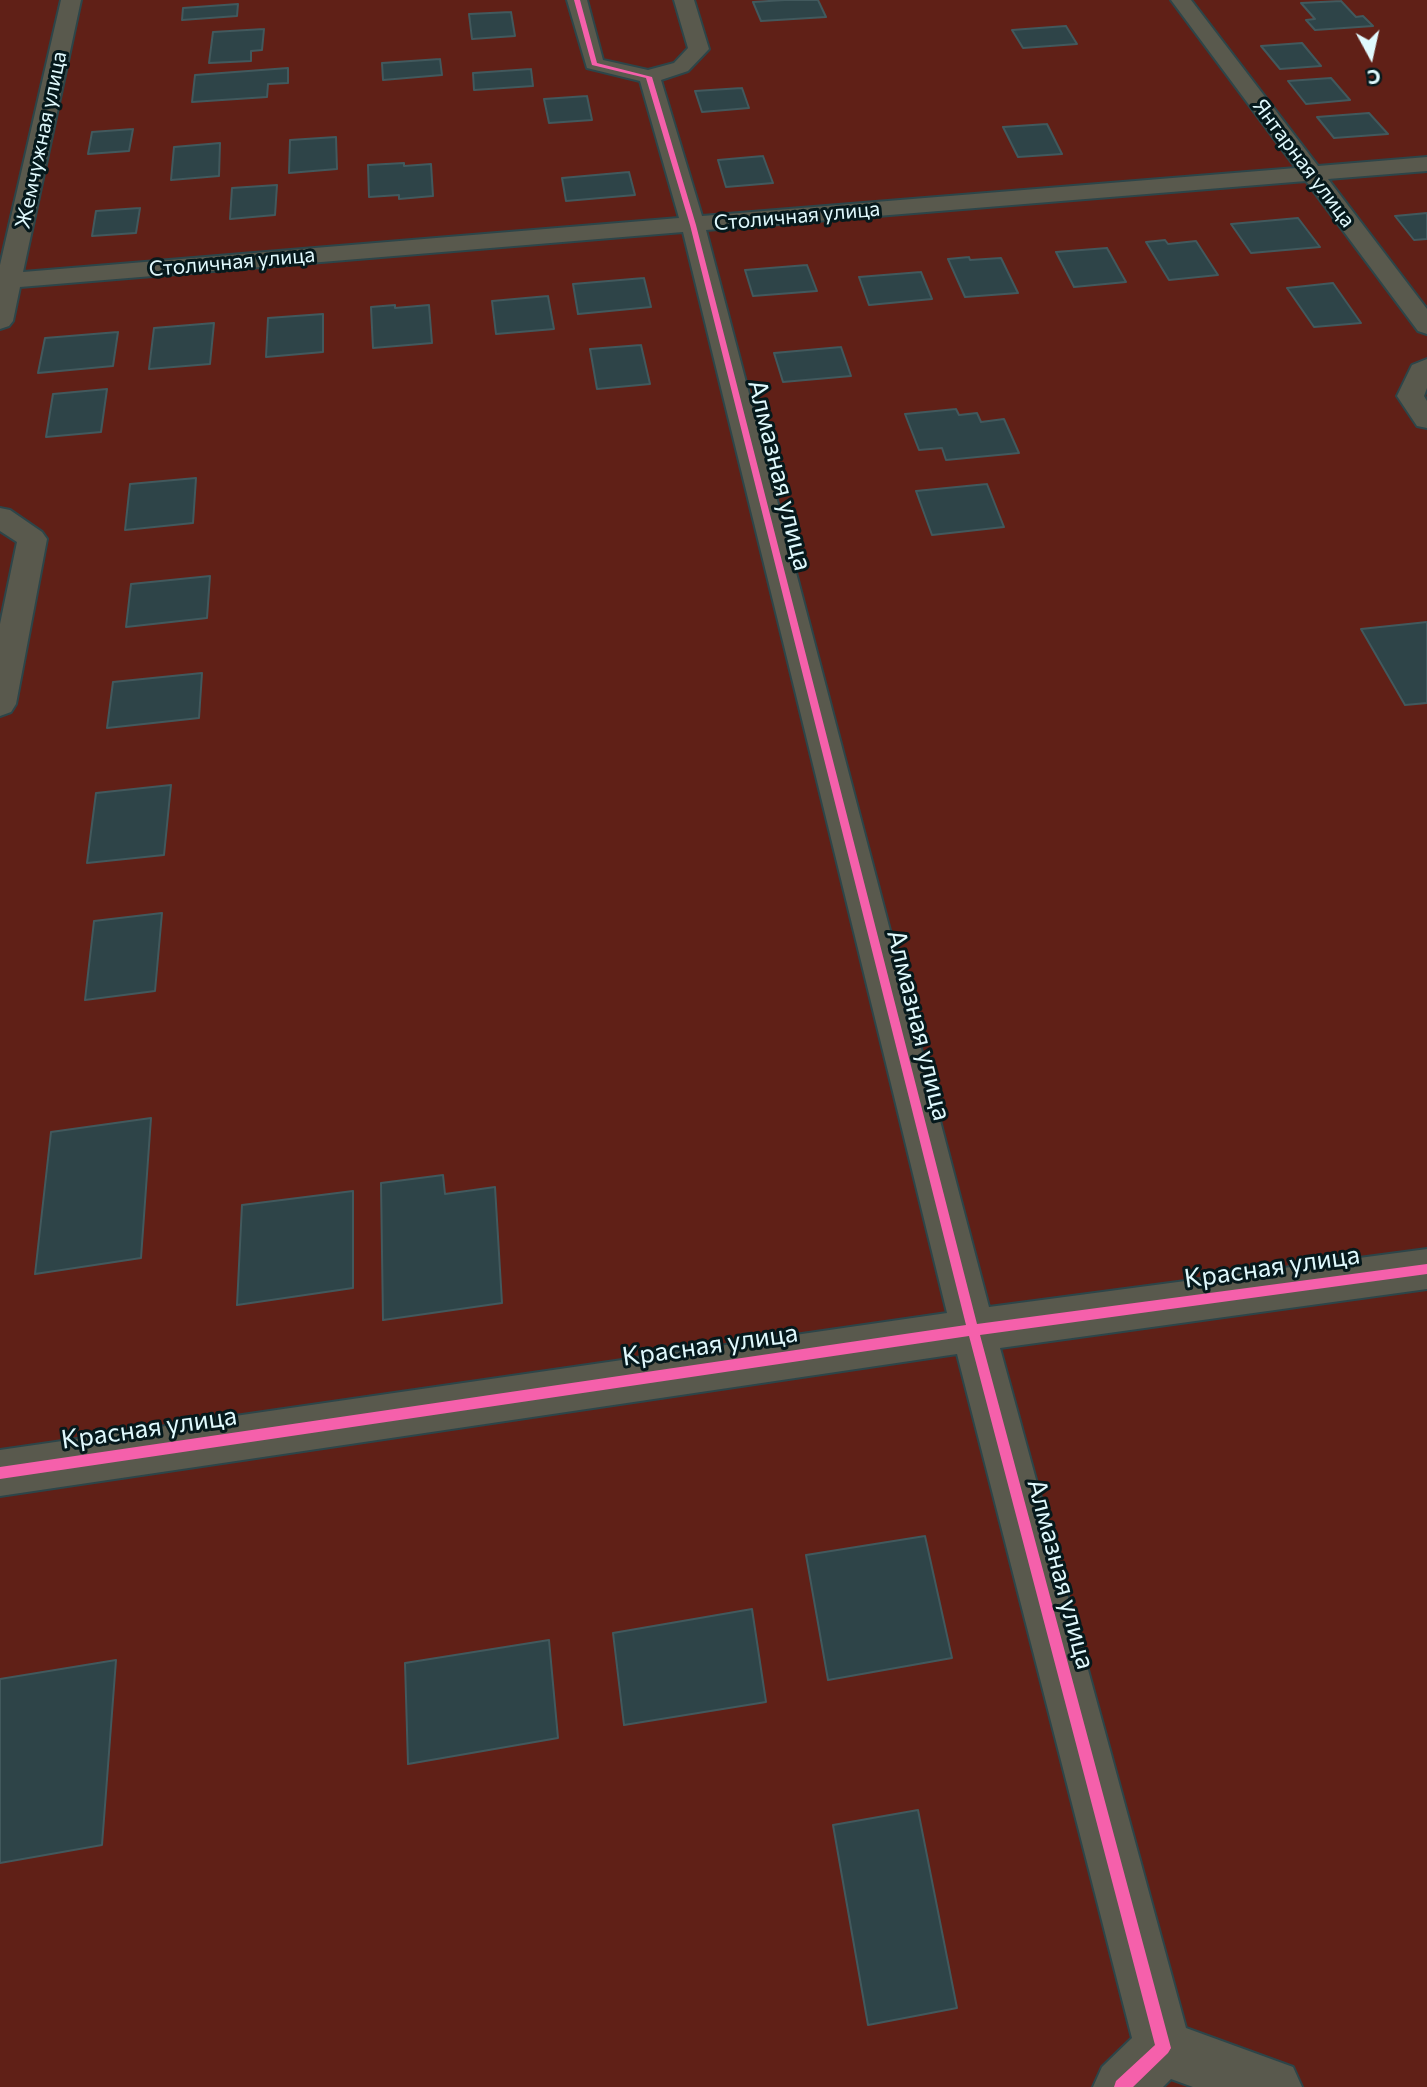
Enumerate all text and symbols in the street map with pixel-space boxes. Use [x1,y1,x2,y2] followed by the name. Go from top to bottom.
[1336,21,1406,91] north arrow
[10,49,72,231] street label: Жемчужная улица
[1366,65,1382,90] text: С
[1247,94,1361,232] street label: Янтарная улица
[713,196,881,236] street label: Столичная улица
[148,242,316,282] street label: Столичная улица
[741,376,819,574] street label: Алмазная улица
[880,926,958,1124] street label: Алмазная улица
[1182,1239,1362,1295] street label: Красная улица
[620,1317,800,1373] street label: Красная улица
[59,1400,239,1456] street label: Красная улица
[1021,1476,1101,1672] street label: Алмазная улица

